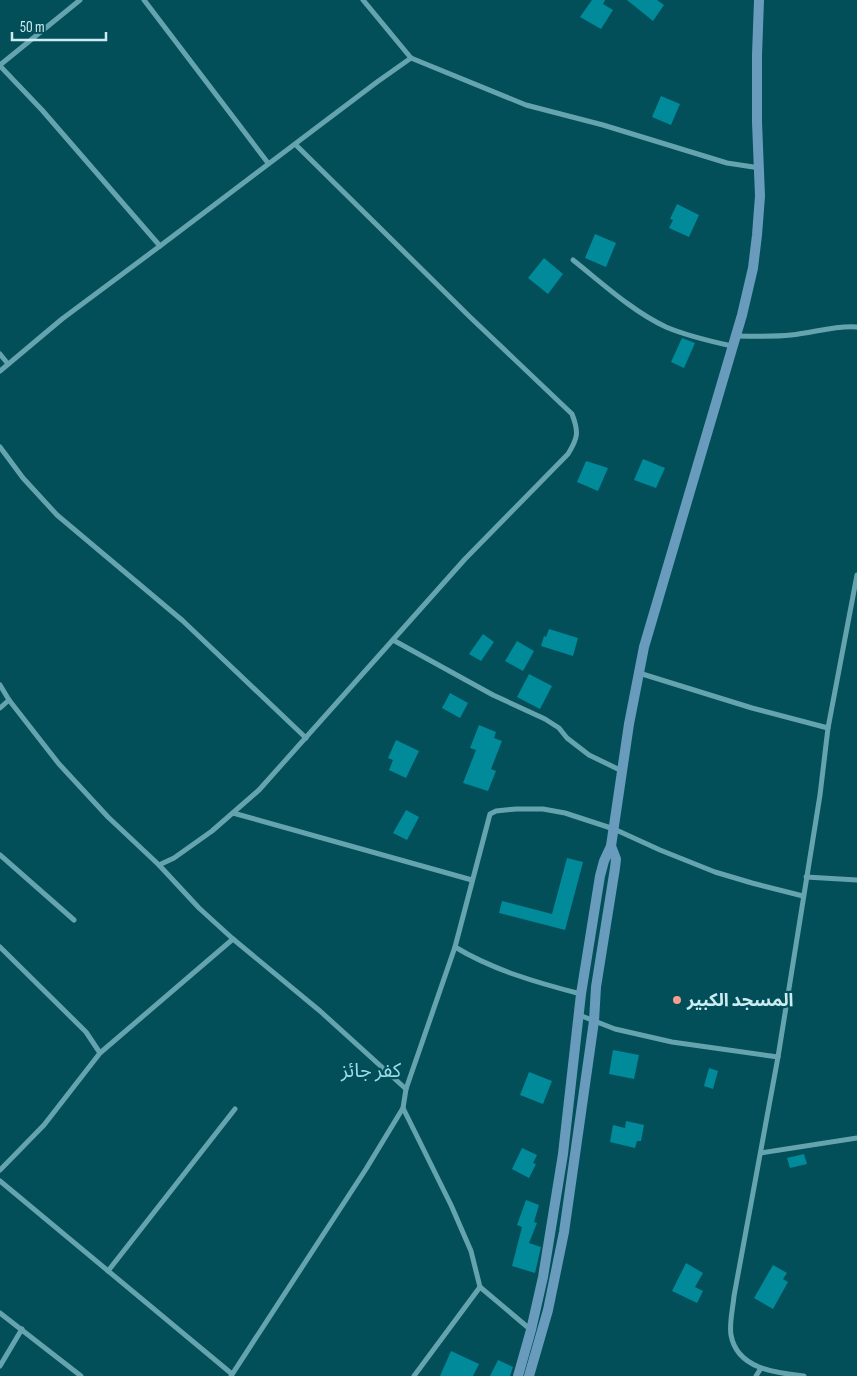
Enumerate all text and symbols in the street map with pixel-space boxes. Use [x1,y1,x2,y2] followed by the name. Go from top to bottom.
[12,10,106,42] scale bar
[20,18,45,37] text: 50 m
[686,990,793,1011] place label: المسجد الكبير
[671,994,683,1006] marker: المسجد الكبير
[340,1059,402,1083] district label: كفر جائز

